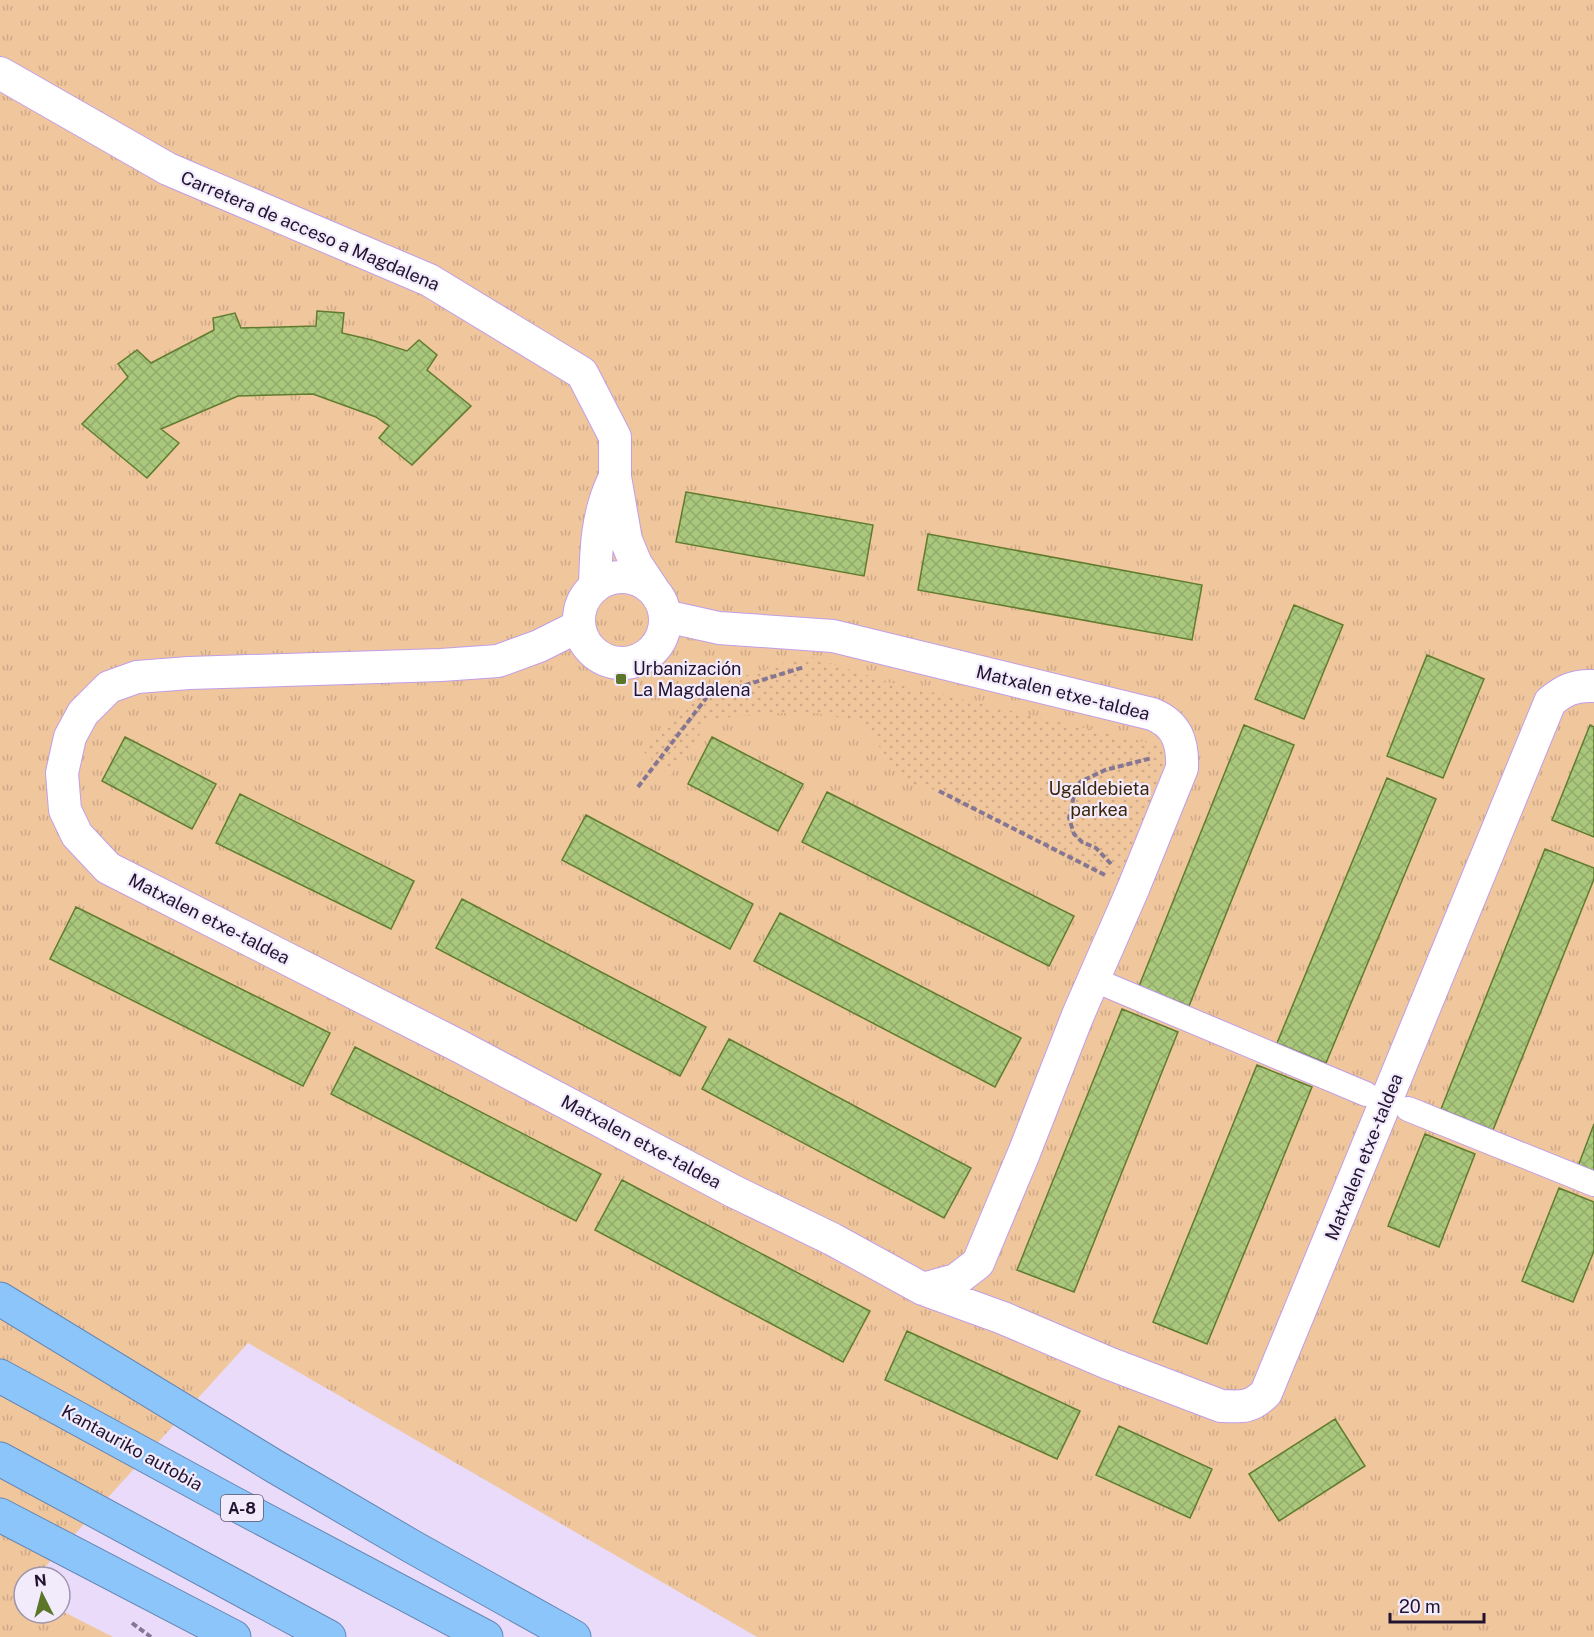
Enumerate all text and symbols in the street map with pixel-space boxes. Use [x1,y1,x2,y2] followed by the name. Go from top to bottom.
[178,166,443,295] street label: Carretera de acceso a Magdalena
[633,658,750,700] place label: Urbanización La Magdalena
[974,661,1152,724] street label: Matxalen etxe-taldea
[614,672,628,686] marker: Urbanización La Magdalena
[1049,778,1149,820] park label: Ugaldebieta parkea
[125,869,293,968] street label: Matxalen etxe-taldea
[1320,1070,1407,1243] street label: Matxalen etxe-taldea
[558,1090,725,1193] street label: Matxalen etxe-taldea
[58,1400,206,1495] street label: Kantauriko autobia
[221,1495,263,1521] road number: A-8
[12,1565,72,1625] north arrow
[33,1570,48,1591] text: N
[1390,1586,1484,1624] scale bar
[1399,1596,1441,1617] text: 20 m

